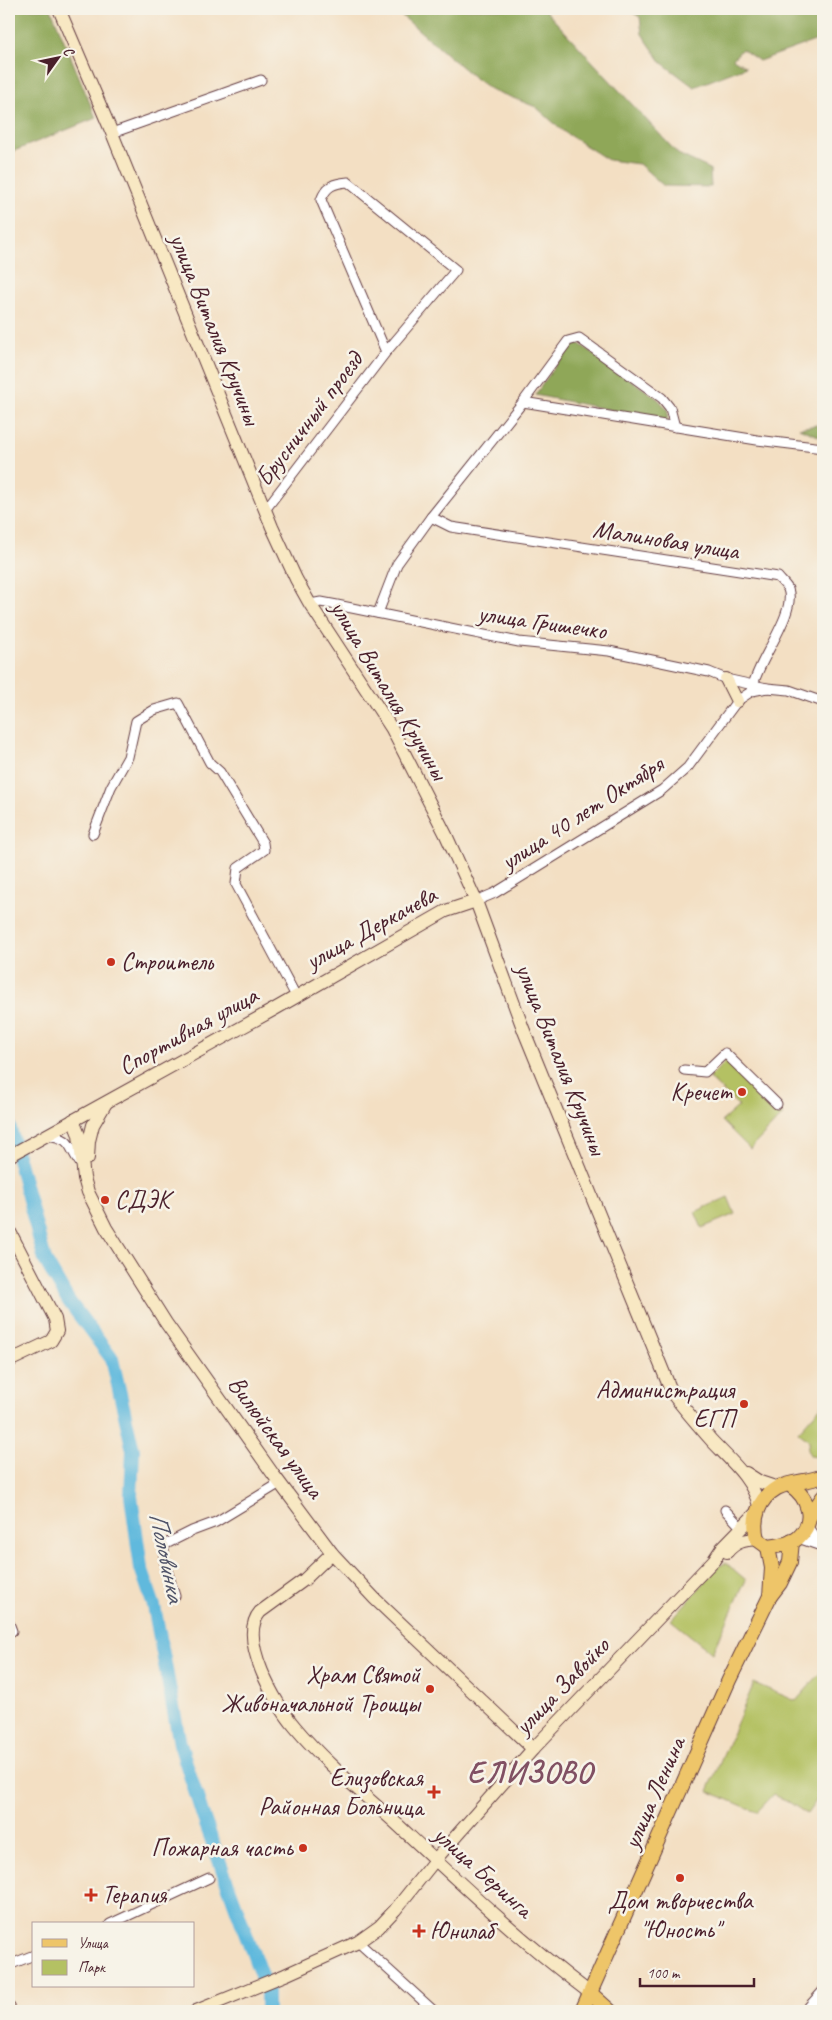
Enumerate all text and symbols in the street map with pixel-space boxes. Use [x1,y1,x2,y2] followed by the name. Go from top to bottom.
[32,32,82,82] north arrow
[59,44,79,60] text: С
[161,227,269,431] street label: улица Виталия Кручины
[248,344,371,493] street label: Брусничный проезд
[591,513,743,568] street label: Малиновая улица
[322,593,456,787] street label: улица Виталия Кручины
[474,597,609,647] street label: улица Гришечко
[493,747,671,879] street label: улица 40 лет Октября
[298,878,444,978] street label: улица Деркачева
[121,946,215,978] place label: Строитель
[105,956,117,968] marker: Строитель
[507,957,615,1161] street label: улица Виталия Кручины
[113,978,265,1083] street label: Спортивная улица
[670,1076,733,1108] place label: Кречет
[736,1086,748,1098] marker: Кречет
[115,1184,174,1216] place label: СДЭК
[99,1194,111,1206] marker: СДЭК
[221,1369,332,1506] street label: Вилюйская улица
[596,1374,738,1435] place label: Администрация ЕГП
[738,1398,750,1410] marker: Администрация ЕГП
[141,1509,193,1607] water label: Половинка
[506,1630,617,1743] street label: улица Завойко
[221,1659,422,1720] place label: Храм Святой Живоначальной Троицы
[424,1683,436,1695] marker: Храм Святой Живоначальной Троицы
[614,1730,694,1856] street label: улица Ленина
[467,1753,595,1791] district label: ЕЛИЗОВО
[259,1762,426,1823] place label: Елизовская Районная Больница
[427,1785,441,1799] marker: Елизовская Районная Больница
[425,1818,541,1927] street label: улица Беринга
[151,1832,295,1864] place label: Пожарная часть
[297,1842,309,1854] marker: Пожарная часть
[674,1872,686,1884] marker: Дом творчества "Юность"
[102,1879,168,1911] place label: Терапия
[608,1885,754,1946] place label: Дом творчества "Юность"
[84,1888,98,1902] marker: Терапия
[430,1915,499,1947] place label: Юнилаб
[32,1922,195,1988] legend
[412,1924,426,1938] marker: Юнилаб
[78,1934,109,1953] text: Улица
[640,1955,753,1987] scale bar
[78,1958,106,1977] text: Парк
[647,1964,681,1983] text: 100 m

